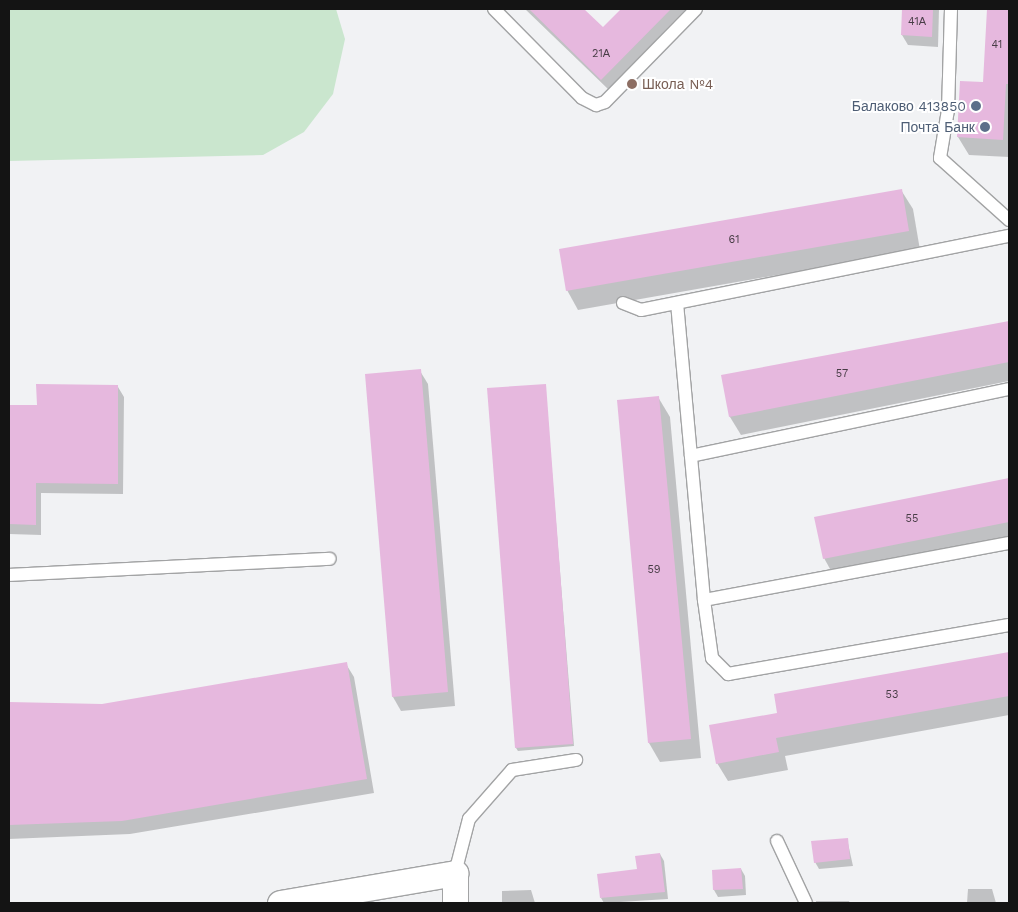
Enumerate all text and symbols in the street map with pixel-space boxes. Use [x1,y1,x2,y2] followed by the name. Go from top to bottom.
[908,15,926,29] house number: 41А
[992,38,1002,52] house number: 41
[592,47,610,61] house number: 21А
[642,76,713,92] place label: Школа №4
[626,78,638,90] marker: Школа №4
[852,98,966,114] place label: Балаково 413850
[970,100,982,112] marker: Балаково 413850
[901,119,975,135] place label: Почта Банк
[979,121,991,133] marker: Почта Банк
[729,233,739,247] house number: 61
[836,367,848,381] house number: 57
[906,512,918,526] house number: 55
[647,563,661,577] house number: 59
[886,688,898,702] house number: 53

